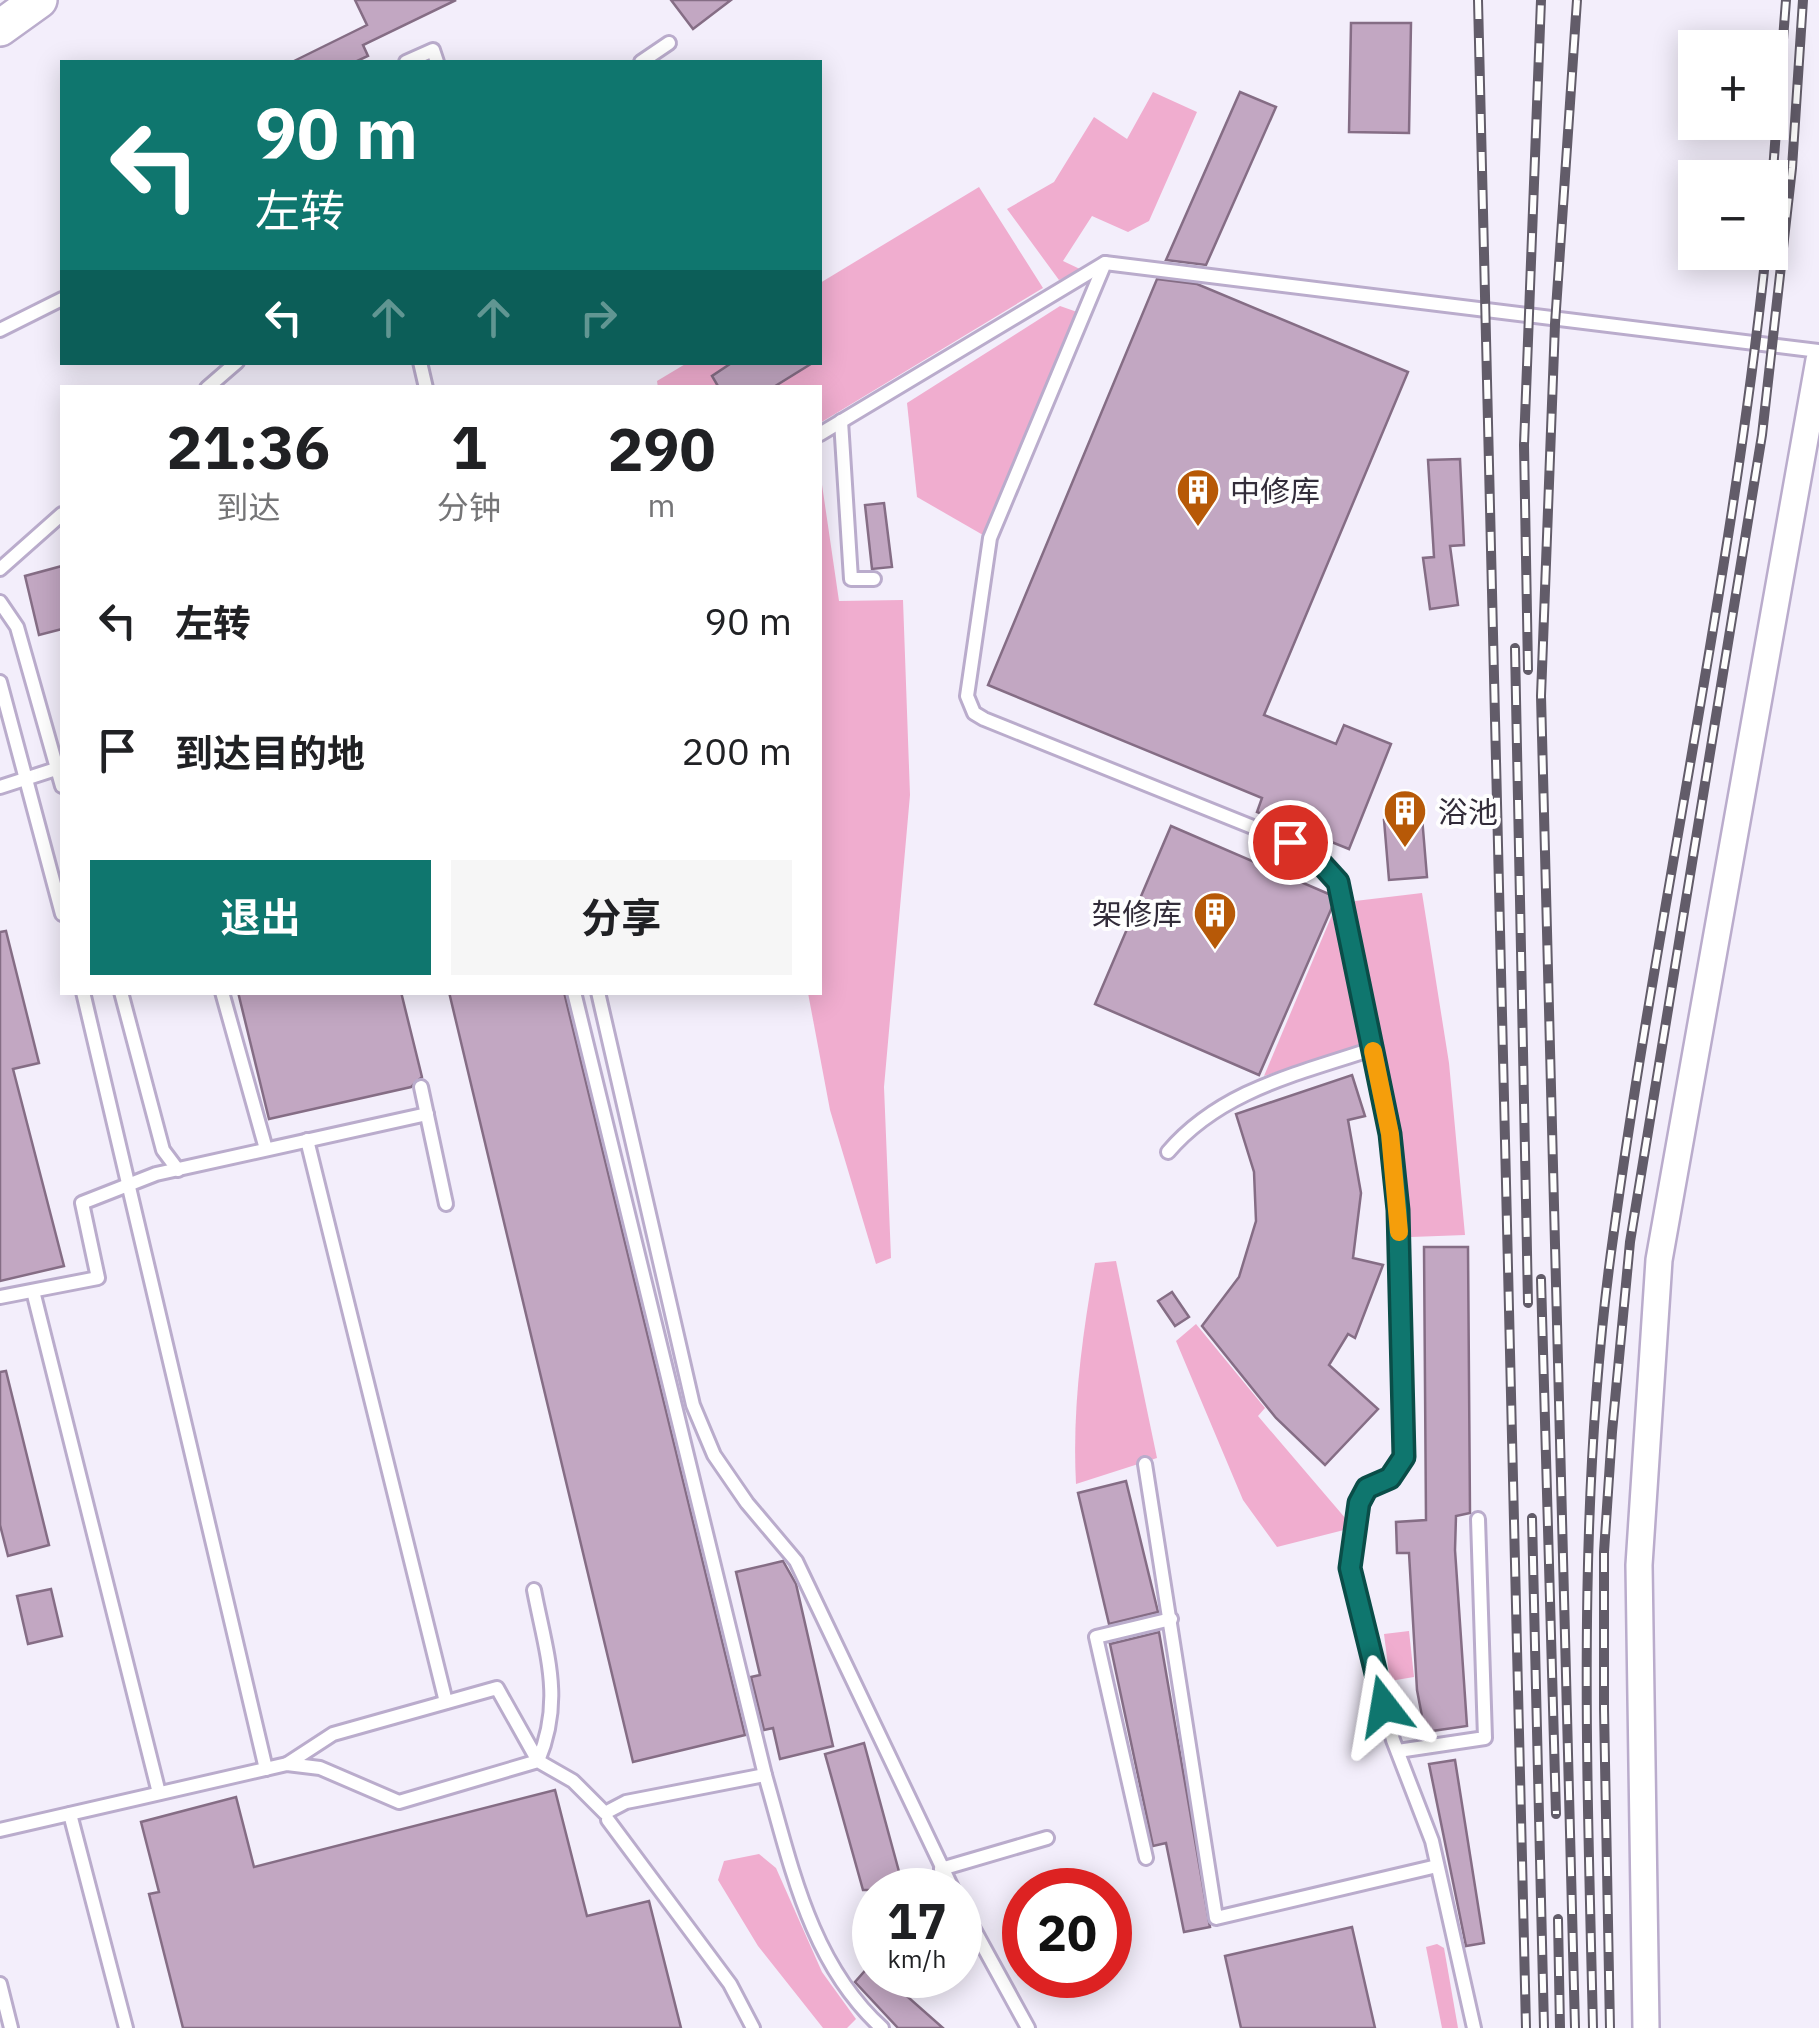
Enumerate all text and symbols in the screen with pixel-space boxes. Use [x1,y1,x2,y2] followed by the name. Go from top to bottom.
[1678,30,1788,270] map controls
[1678,30,1788,140] button: +
[255,87,418,178] text: 90 m
[90,100,220,230] icon: left
[1678,160,1788,270] button: −
[255,181,345,239] text: 左转
[256,290,311,345] icon: left
[361,290,416,345] icon: ahead
[466,290,521,345] icon: ahead
[571,290,626,345] icon: right
[167,407,330,486] text: 21:36
[451,407,487,486] text: 1
[607,409,715,488] text: 290
[1175,467,1221,528] building icon: 中修库
[1230,471,1320,510] place label: 中修库
[647,484,675,526] text: m
[216,486,280,528] text: 到达
[437,486,501,528] text: 分钟
[90,593,145,648] icon: left
[704,596,792,645] text: 90 m
[175,598,251,647] text: 左转
[90,723,145,778] icon: arrive
[681,726,792,775] text: 200 m
[175,728,365,777] text: 到达目的地
[1382,788,1428,849] building icon: 浴池
[1438,792,1498,831] place label: 浴池
[1248,800,1333,885] pin
[1263,815,1318,870] icon: arrive
[90,860,431,975] button: 退出
[451,860,792,975] button: 分享
[1192,890,1238,951] building icon: 架修库
[1092,894,1182,933] place label: 架修库
[1332,1654,1436,1758] position arrow
[1002,1868,1132,1998] speed limit sign: 20
[887,1888,947,1953] text: 17
[888,1942,946,1975] text: km/h

